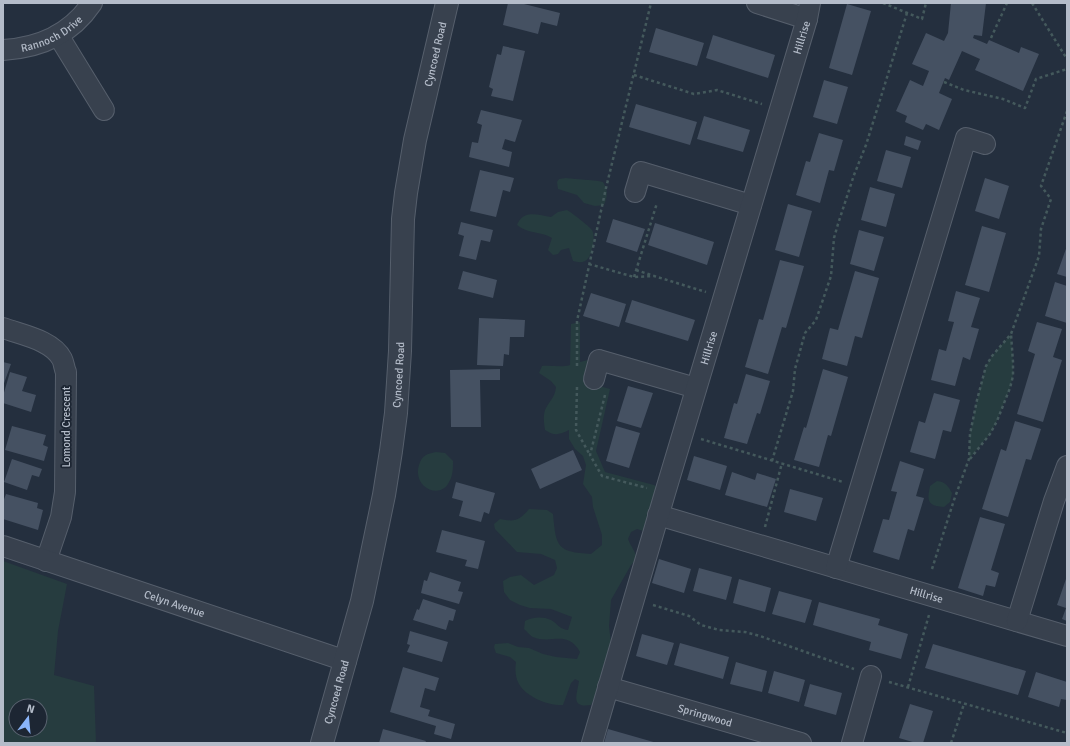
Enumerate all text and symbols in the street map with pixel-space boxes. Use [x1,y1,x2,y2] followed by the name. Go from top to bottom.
[20,13,85,54] street label: Rannoch Drive
[790,19,813,56] street label: Hillrise
[421,20,449,88] street label: Cyncoed Road
[697,330,720,366] street label: Hillrise
[390,341,407,408] street label: Cyncoed Road
[60,386,73,468] street label: Lomond Crescent
[908,583,945,606] street label: Hillrise
[143,587,207,620] street label: Celyn Avenue
[321,658,352,726] street label: Cyncoed Road
[8,698,48,738] north arrow
[676,701,734,729] street label: Springwood
[25,702,36,716] text: N

